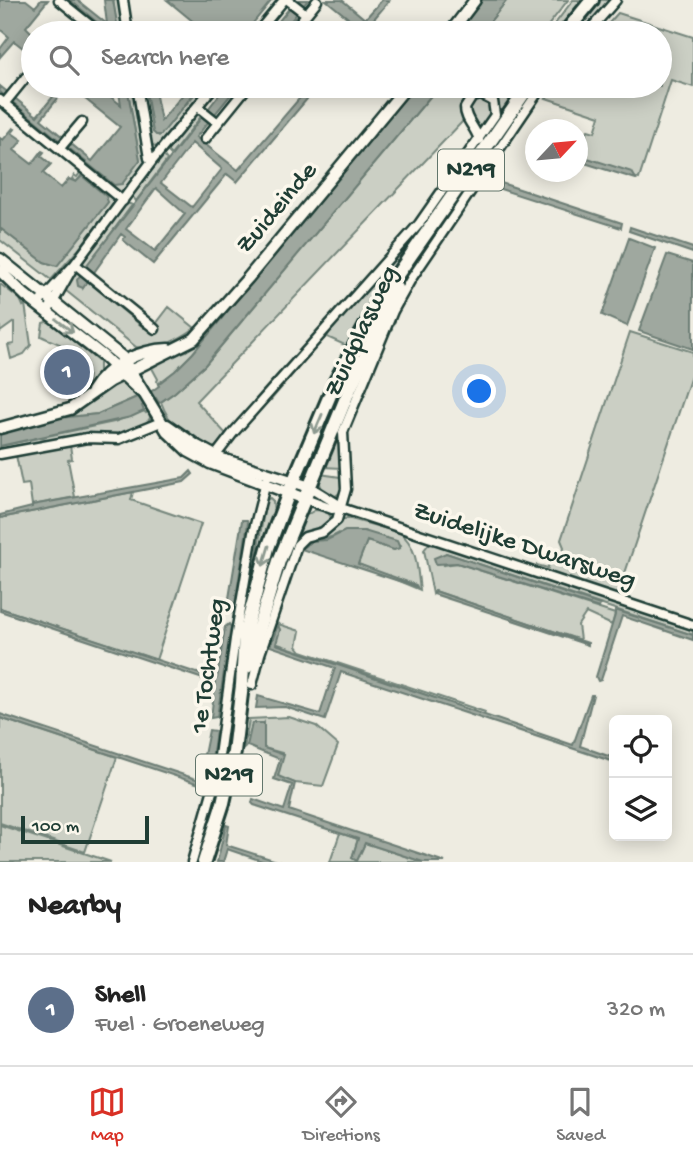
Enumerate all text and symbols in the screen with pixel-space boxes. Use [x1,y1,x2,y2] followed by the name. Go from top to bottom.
[21,21,672,98] search box
[45,41,83,79] icon: search
[101,44,229,75] text: Search here
[525,119,588,182] north arrow
[438,150,504,190] road number: N219
[231,156,326,261] street label: Zuideinde
[319,262,407,402] street label: Zuidplasweg
[55,319,74,334] one-way arrow
[44,346,90,398] pin: 1
[462,374,496,408] your location
[311,413,324,434] one-way arrow
[409,496,639,598] street label: Zuidelijke Dwarsweg
[259,545,271,567] one-way arrow
[185,597,235,736] street label: 1e Tochtweg
[609,715,672,841] map controls
[609,715,672,778] button: locate
[196,754,262,796] road number: N219
[609,778,672,841] button: layers
[21,813,149,845] scale bar
[32,816,79,839] text: 100 m
[28,890,121,925] text: Nearby
[95,981,146,1012] text: Shell
[46,997,56,1024] text: 1
[607,997,665,1024] text: 320 m
[95,1012,265,1039] text: Fuel · Groeneweg
[88,1083,126,1148] tab: Map
[303,1083,380,1148] tab: Directions
[556,1083,605,1148] tab: Saved

